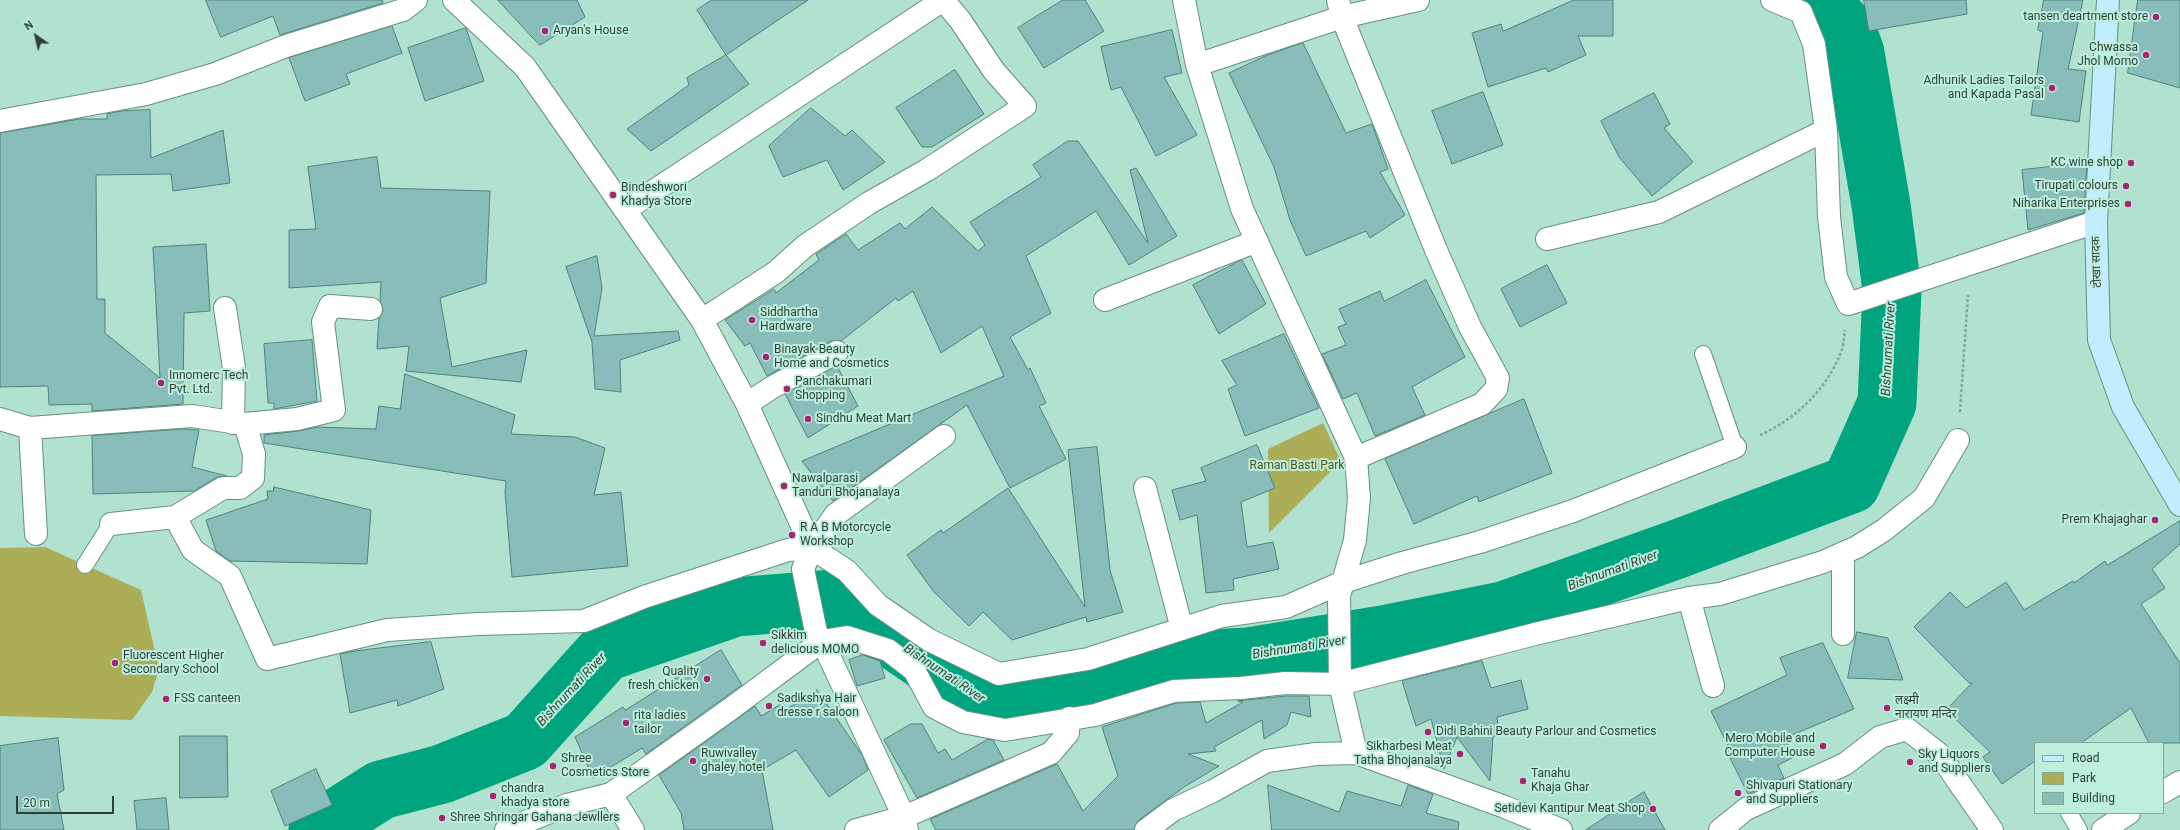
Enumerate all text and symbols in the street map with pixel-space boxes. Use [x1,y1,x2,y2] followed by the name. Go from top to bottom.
[2023,10,2148,24] place label: tansen deartment store
[2151,12,2161,22] marker: tansen deartment store
[16,16,56,56] north arrow
[22,18,36,33] text: N
[553,24,629,38] place label: Aryan's House
[540,26,550,36] marker: Aryan's House
[2077,41,2138,69] place label: Chwassa Jhol Momo
[2141,50,2151,60] marker: Chwassa Jhol Momo
[1923,74,2044,102] place label: Adhunik Ladies Tailors and Kapada Pasal
[2047,83,2057,93] marker: Adhunik Ladies Tailors and Kapada Pasal
[2051,156,2123,170] place label: KC wine shop
[2126,158,2136,168] marker: KC wine shop
[2034,179,2118,193] place label: Tirupati colours
[621,181,692,209] place label: Bindeshwori Khadya Store
[2121,181,2131,191] marker: Tirupati colours
[608,190,618,200] marker: Bindeshwori Khadya Store
[2013,197,2120,211] place label: Niharika Enterprises
[2123,199,2133,209] marker: Niharika Enterprises
[2089,236,2105,288] street label: टोखा सादक
[1879,301,1899,397] water label: Bishnumati River
[760,306,818,334] place label: Siddhartha Hardware
[747,315,757,325] marker: Siddhartha Hardware
[774,343,889,371] place label: Binayak Beauty Home and Cosmetics
[761,352,771,362] marker: Binayak Beauty Home and Cosmetics
[169,369,248,397] place label: Innomerc Tech Pvt. Ltd.
[795,375,872,403] place label: Panchakumari Shopping
[156,378,166,388] marker: Innomerc Tech Pvt. Ltd.
[782,384,792,394] marker: Panchakumari Shopping
[816,412,911,426] place label: Sindhu Meat Mart
[803,414,813,424] marker: Sindhu Meat Mart
[1250,459,1344,473] park label: Raman Basti Park
[792,472,900,500] place label: Nawalparasi Tanduri Bhojanalaya
[779,481,789,491] marker: Nawalparasi Tanduri Bhojanalaya
[2062,513,2147,527] place label: Prem Khajaghar
[2150,515,2160,525] marker: Prem Khajaghar
[800,521,891,549] place label: R A B Motorcycle Workshop
[787,530,797,540] marker: R A B Motorcycle Workshop
[1566,548,1660,594] water label: Bishnumati River
[771,629,859,657] place label: Sikkim delicious MOMO
[1251,633,1347,663] water label: Bishnumati River
[758,638,768,648] marker: Sikkim delicious MOMO
[901,641,987,707] water label: Bishnumati River
[123,649,224,677] place label: Fluorescent Higher Secondary School
[534,650,610,730] water label: Bishnumati River
[110,658,120,668] marker: Fluorescent Higher Secondary School
[628,665,699,693] place label: Quality fresh chicken
[702,674,712,684] marker: Quality fresh chicken
[174,692,241,706] place label: FSS canteen
[777,692,859,720] place label: Sadikshya Hair dresse r saloon
[161,694,171,704] marker: FSS canteen
[1895,694,1957,722] place label: लक्ष्मी नारायण मन्दिर
[764,701,774,711] marker: Sadikshya Hair dresse r saloon
[1882,703,1892,713] marker: लक्ष्मी नारायण मन्दिर
[634,709,686,737] place label: rita ladies tailor
[621,718,631,728] marker: rita ladies tailor
[1436,725,1657,739] place label: Didi Bahini Beauty Parlour and Cosmetics
[1423,727,1433,737] marker: Didi Bahini Beauty Parlour and Cosmetics
[1725,732,1815,760] place label: Mero Mobile and Computer House
[1354,740,1452,768] place label: Sikharbesi Meat Tatha Bhojanalaya
[1818,741,1828,751] marker: Mero Mobile and Computer House
[2034,742,2164,814] legend
[701,747,765,775] place label: Ruwivalley ghaley hotel
[1918,748,1991,776] place label: Sky Liquors and Suppliers
[1455,749,1465,759] marker: Sikharbesi Meat Tatha Bhojanalaya
[2072,751,2100,765] text: Road
[561,752,649,780] place label: Shree Cosmetics Store
[688,756,698,766] marker: Ruwivalley ghaley hotel
[1905,757,1915,767] marker: Sky Liquors and Suppliers
[548,761,558,771] marker: Shree Cosmetics Store
[1531,767,1589,795] place label: Tanahu Khaja Ghar
[2072,771,2096,785] text: Park
[1518,776,1528,786] marker: Tanahu Khaja Ghar
[1746,779,1852,807] place label: Shivapuri Stationary and Suppliers
[501,782,569,810] place label: chandra khadya store
[18,788,116,814] scale bar
[1733,788,1743,798] marker: Shivapuri Stationary and Suppliers
[488,791,498,801] marker: chandra khadya store
[2072,791,2115,805] text: Building
[23,796,50,810] text: 20 m
[1494,802,1645,816] place label: Setidevi Kantipur Meat Shop
[1648,804,1658,814] marker: Setidevi Kantipur Meat Shop
[450,811,619,825] place label: Shree Shringar Gahana Jewllers
[437,813,447,823] marker: Shree Shringar Gahana Jewllers

